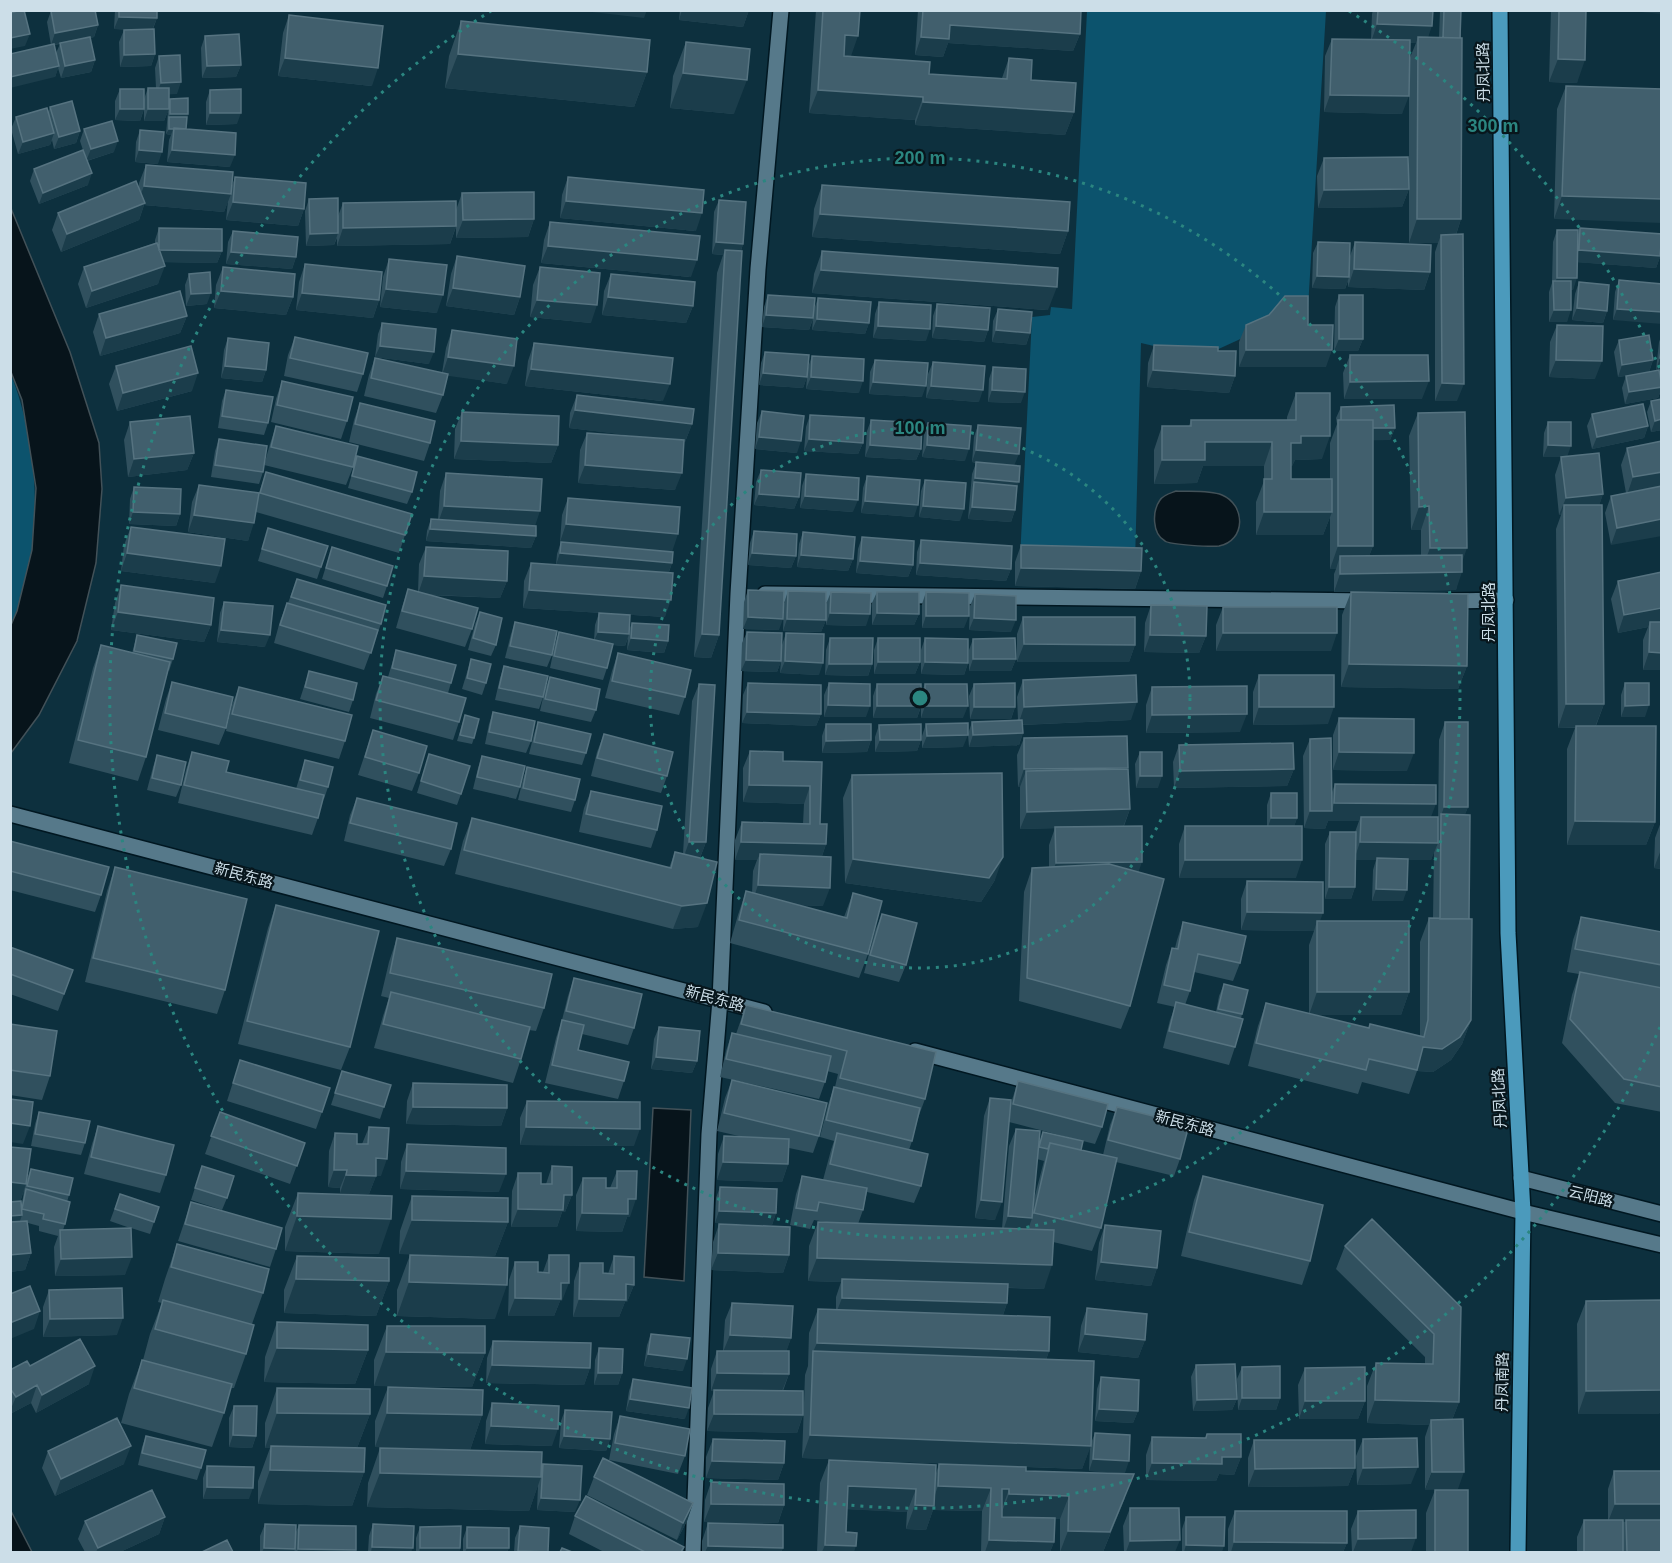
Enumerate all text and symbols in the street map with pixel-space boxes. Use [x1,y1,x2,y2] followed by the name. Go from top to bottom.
[1474,42,1492,102] street label: 丹凤北路
[1467,116,1519,136] text: 300 m
[894,148,946,168] text: 200 m
[894,418,946,438] text: 100 m
[1480,582,1497,642] street label: 丹凤北路
[910,688,930,708] centre of rings
[213,859,275,891] street label: 新民东路
[684,982,746,1014] street label: 新民东路
[1489,1068,1509,1128] street label: 丹凤北路
[1154,1107,1216,1139] street label: 新民东路
[1567,1182,1615,1210] street label: 云阳路
[1493,1352,1511,1412] street label: 丹凤南路

